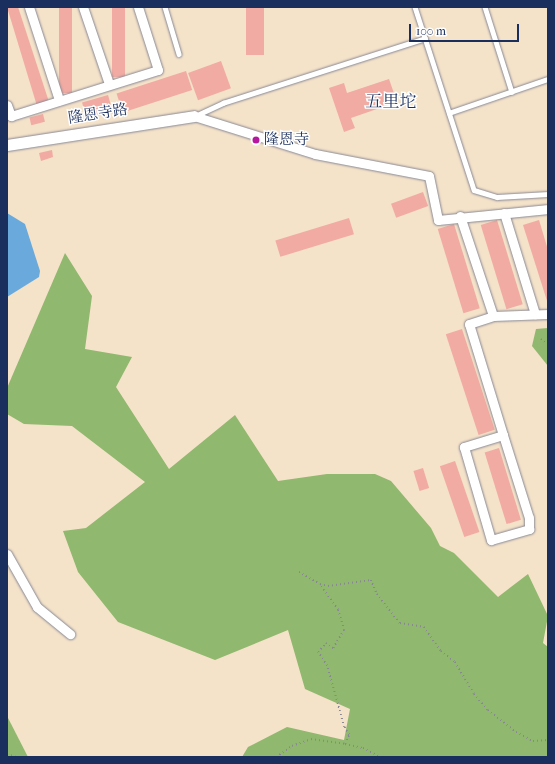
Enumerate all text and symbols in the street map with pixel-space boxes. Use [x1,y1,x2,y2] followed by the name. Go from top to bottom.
[411,16,521,42] scale bar
[416,24,446,38] text: 100 m
[366,92,416,112] district label: 五里坨
[67,100,129,128] street label: 隆恩寺路
[264,131,309,149] place label: 隆恩寺
[251,135,261,145] marker: 隆恩寺

